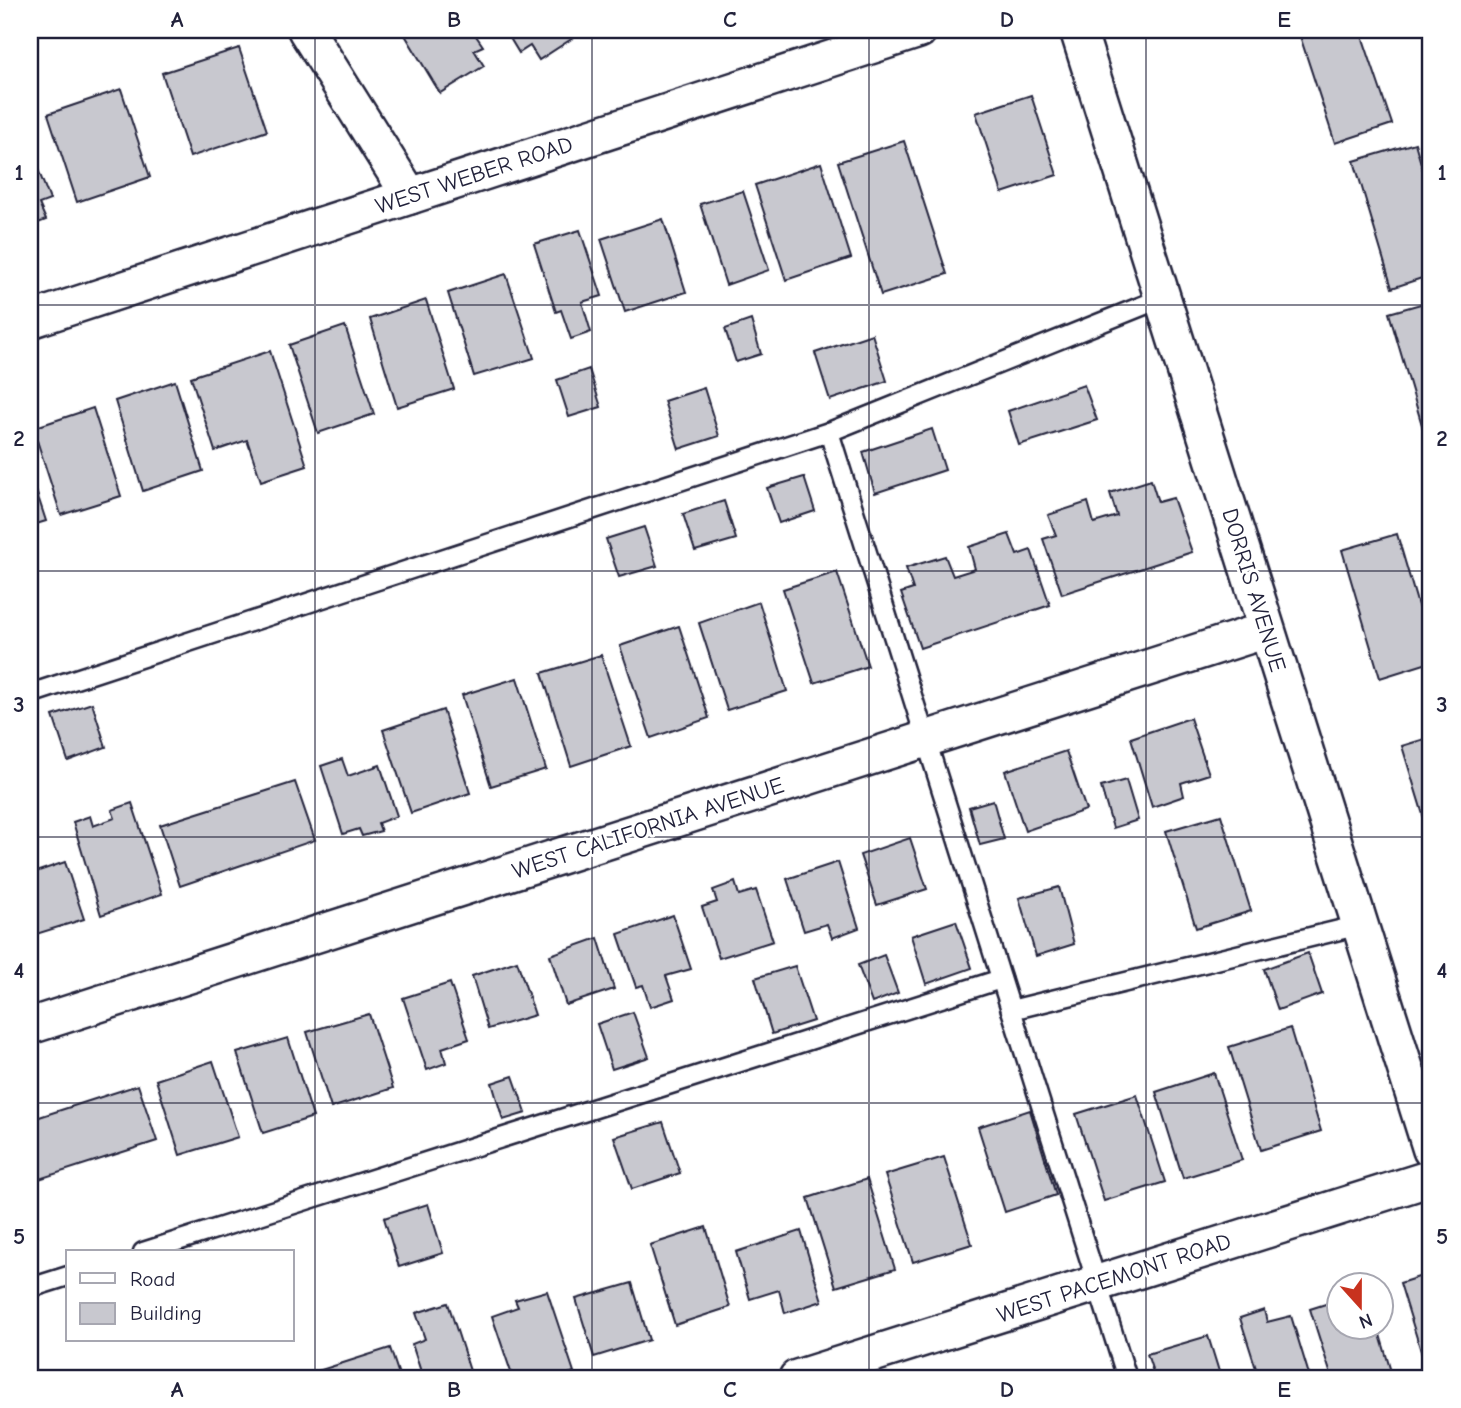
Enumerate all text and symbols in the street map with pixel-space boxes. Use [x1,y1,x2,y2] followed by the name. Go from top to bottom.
[171,6,184,33] text: A
[447,6,461,33] text: B
[723,6,737,33] text: C
[1000,6,1014,33] text: D
[1277,6,1291,33] text: E
[372,130,576,220] street label: WEST WEBER ROAD
[14,159,24,186] text: 1
[1437,159,1447,186] text: 1
[13,425,25,452] text: 2
[1436,425,1448,452] text: 2
[1216,505,1292,675] street label: DORRIS AVENUE
[13,691,25,718] text: 3
[1436,691,1448,718] text: 3
[509,771,787,885] street label: WEST CALIFORNIA AVENUE
[14,957,25,984] text: 4
[1437,957,1448,984] text: 4
[13,1223,25,1250] text: 5
[1436,1223,1448,1250] text: 5
[994,1227,1234,1329] street label: WEST PACEMONT ROAD
[66,1250,294,1342] legend
[130,1267,175,1291] text: Road
[1324,1272,1394,1342] north arrow
[130,1301,202,1325] text: Building
[1356,1308,1375,1333] text: N
[171,1376,184,1403] text: A
[447,1376,461,1403] text: B
[723,1376,737,1403] text: C
[1000,1376,1014,1403] text: D
[1277,1376,1291,1403] text: E

